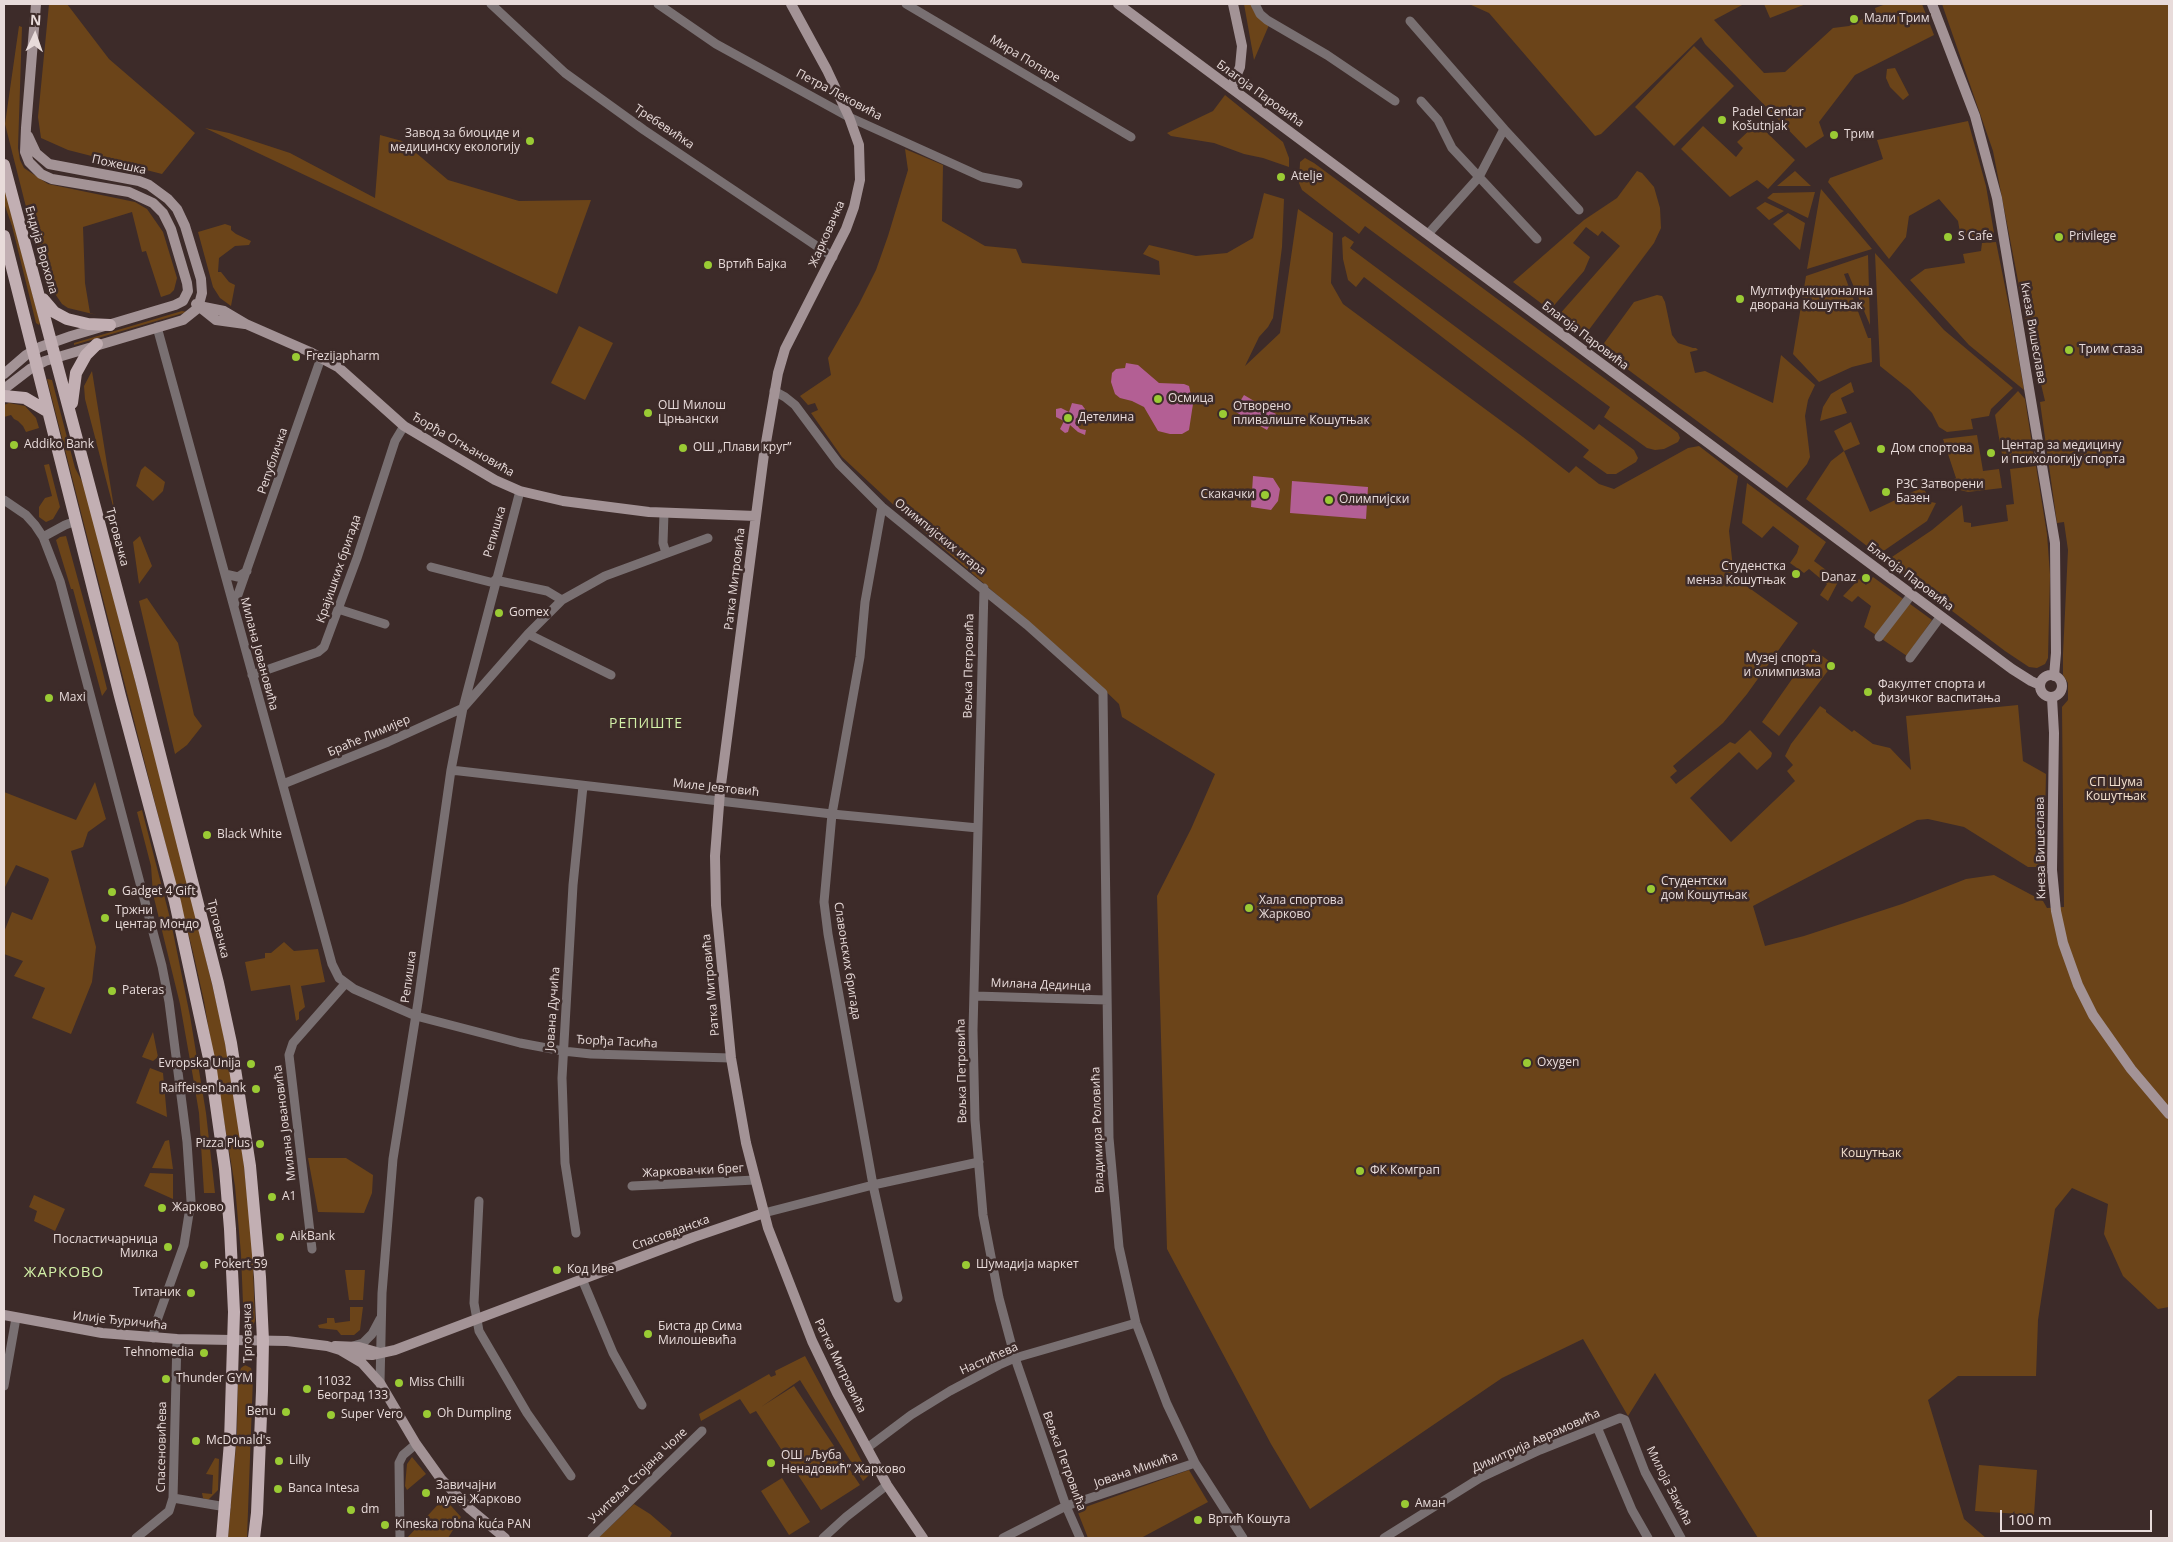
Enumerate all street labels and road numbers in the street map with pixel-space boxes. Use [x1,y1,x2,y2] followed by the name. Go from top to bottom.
[987,32,1063,86] street label: Мира Попаре
[1213,57,1307,131] street label: Благоја Паровића
[794,66,884,124] street label: Петра Лековића
[631,102,697,152] street label: Требевићка
[91,152,147,178] street label: Пожешка
[806,199,848,269] street label: Жарковачка
[22,204,60,296] street label: Ендија Ворхола
[2017,281,2049,385] street label: Кнеза Вишеслава
[1539,299,1631,373] street label: Благоја Паровића
[409,410,517,480] street label: Ђорђа Огњановића
[255,426,291,496] street label: Републичка
[891,496,989,578] street label: Олимпијских игара
[481,505,509,559] street label: Репишка
[102,506,132,568] street label: Трговачка
[314,513,364,625] street label: Крајишких бригада
[722,527,748,631] street label: Ратка Митровића
[1864,540,1956,614] street label: Благоја Паровића
[237,596,281,712] street label: Милана Јовановића
[961,613,977,719] street label: Вељка Петровића
[326,712,412,760] street label: Браће Лимијер
[672,776,760,800] street label: Миле Јевтовић
[2033,796,2049,900] street label: Кнеза Вишеслава
[204,898,232,960] street label: Трговачка
[831,901,863,1021] street label: Славонских бригада
[699,933,723,1037] street label: Ратка Митровића
[398,950,420,1004] street label: Репишка
[543,966,563,1052] street label: Јована Дучића
[990,976,1092,994] street label: Милана Дединца
[954,1018,970,1124] street label: Вељка Петровића
[576,1033,658,1051] street label: Ђорђа Тасића
[271,1064,299,1182] street label: Милана Јовановића
[1089,1067,1107,1193] street label: Владимира Роловића
[642,1161,744,1181] street label: Жарковачки брег
[630,1212,712,1254] street label: Спасовданска
[240,1303,256,1363] street label: Трговачка
[72,1309,168,1333] street label: Илије Ђуричића
[811,1317,869,1415] street label: Ратка Митровића
[958,1340,1020,1378] street label: Настићева
[154,1401,170,1493] street label: Спасеновићева
[1470,1406,1602,1476] street label: Димитрија Аврамовића
[1039,1409,1089,1513] street label: Вељка Петровића
[586,1425,690,1527] street label: Учитеља Стојана Чоле
[1643,1444,1695,1528] street label: Милоја Закића
[1092,1449,1180,1491] street label: Јована Микића

